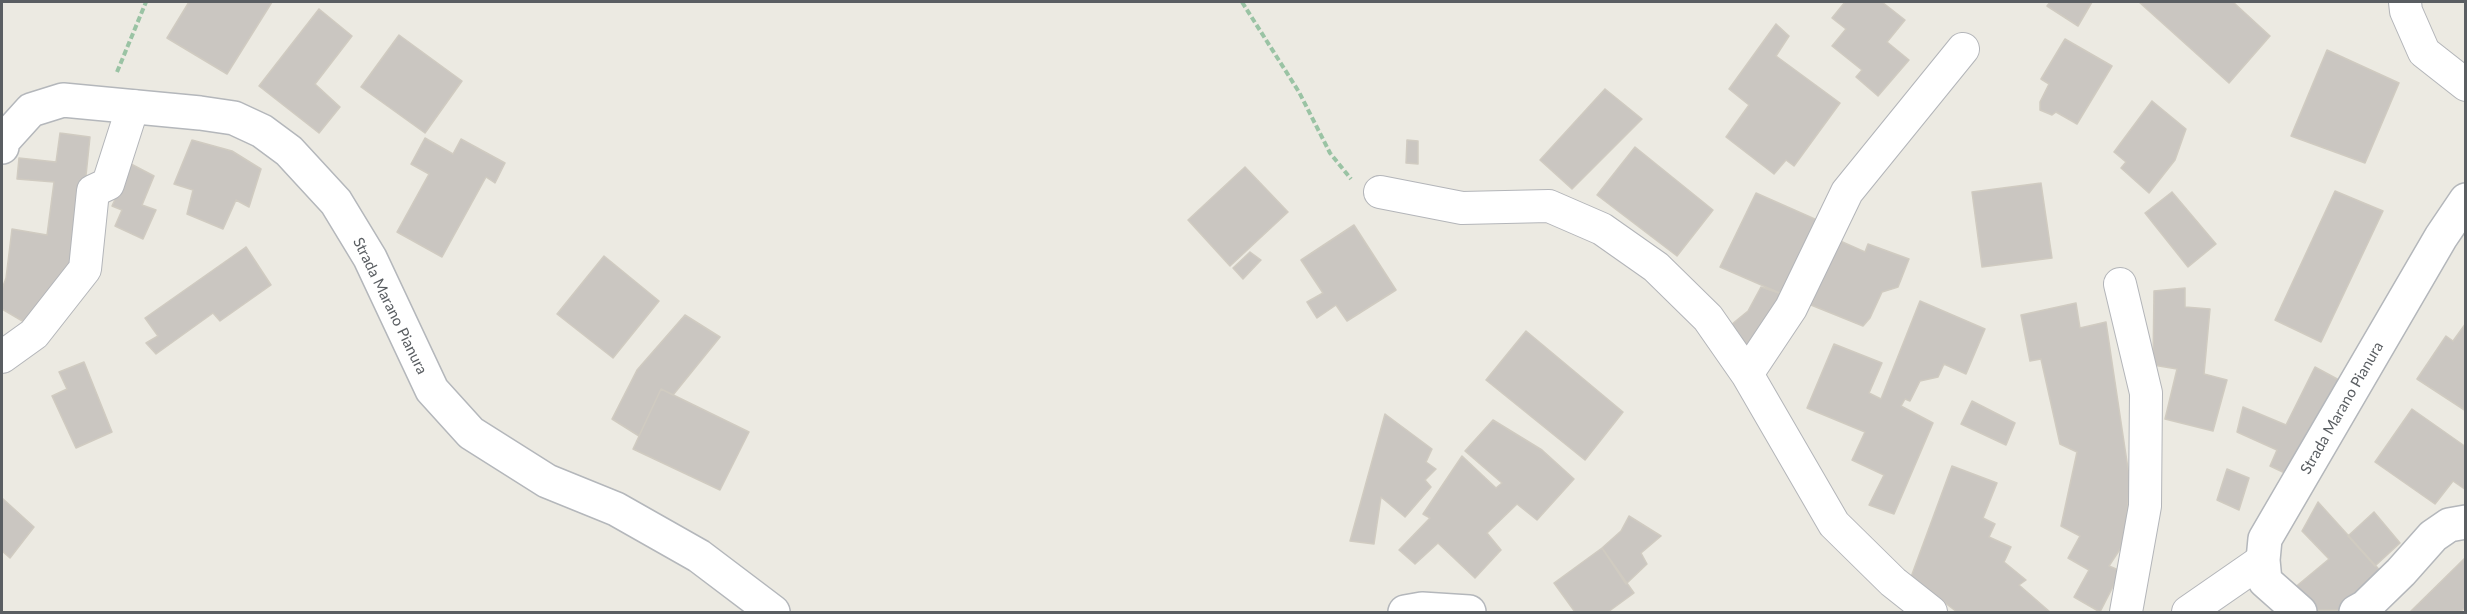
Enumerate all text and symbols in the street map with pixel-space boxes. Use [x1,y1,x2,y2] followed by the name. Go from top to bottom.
[349,235,431,377] street label: Strada Marano Pianura
[2297,339,2387,477] street label: Strada Marano Pianura

